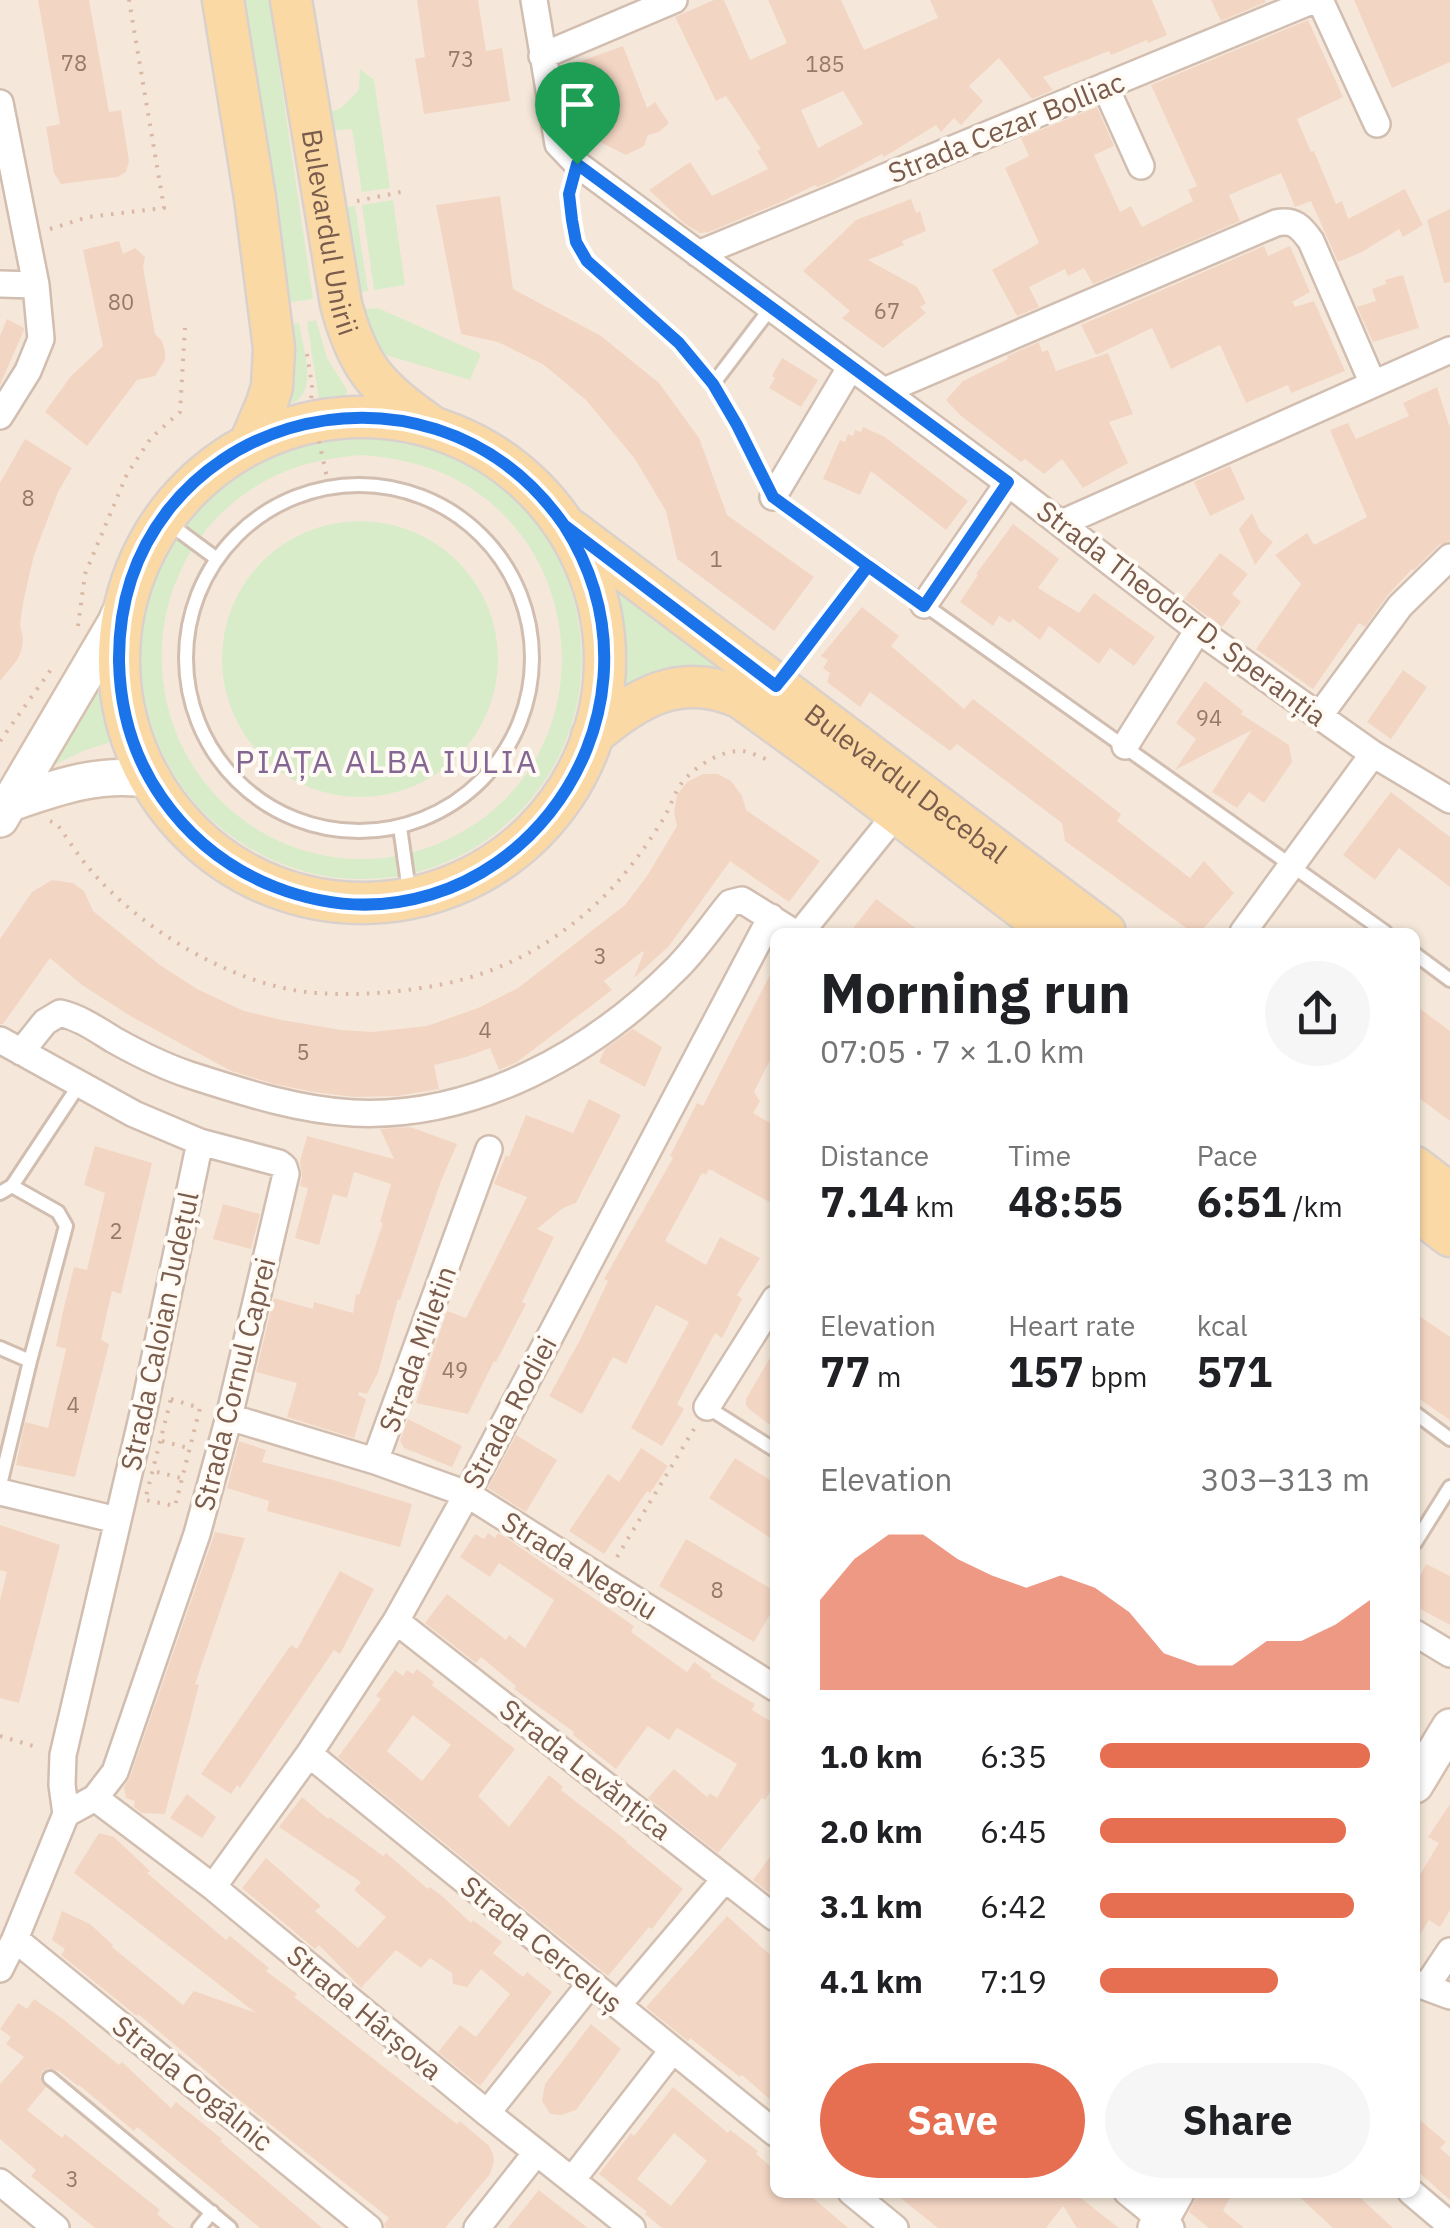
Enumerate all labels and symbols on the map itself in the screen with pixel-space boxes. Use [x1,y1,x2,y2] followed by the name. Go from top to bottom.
[448,44,474,73] house number: 73
[61,48,87,77] house number: 78
[805,49,845,78] house number: 185
[535,62,620,165] pin
[882,63,1130,191] street label: Strada Cezar Bolliac
[294,126,368,340] street label: Bulevardul Unirii
[108,287,134,316] house number: 80
[874,296,900,325] house number: 67
[21,483,35,512] house number: 8
[1030,492,1334,734] street label: Strada Theodor D. Speranția
[709,544,723,573] house number: 1
[798,694,1015,871] street label: Bulevardul Decebal
[1196,703,1222,732] house number: 94
[235,740,539,782] district label: PIAȚA ALBA IULIA
[593,941,607,970] house number: 3
[478,1015,492,1044] house number: 4
[296,1037,310,1066] house number: 5
[111,1188,207,1474] street label: Strada Caloian Județul
[109,1216,123,1245] house number: 2
[185,1254,283,1514] street label: Strada Cornul Caprei
[370,1261,464,1437] street label: Strada Miletin
[453,1329,565,1495] street label: Strada Rodiei
[442,1355,468,1384] house number: 49
[66,1390,80,1419] house number: 4
[495,1502,665,1628] street label: Strada Negoiu
[710,1575,724,1604] house number: 8
[493,1690,679,1848] street label: Strada Levănțica
[453,1867,631,2021] street label: Strada Cerceluș
[280,1936,450,2088] street label: Strada Hârșova
[105,2007,281,2159] street label: Strada Cogâlnic
[65,2164,79,2193] house number: 3

